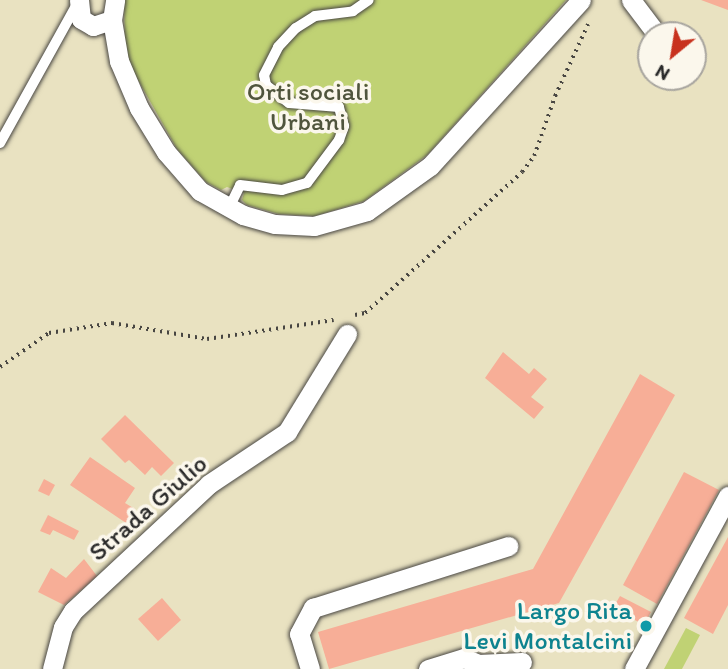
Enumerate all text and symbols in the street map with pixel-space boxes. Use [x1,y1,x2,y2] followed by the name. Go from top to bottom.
[637,21,707,91] north arrow
[651,60,674,86] text: N
[247,76,369,138] park label: Orti sociali Urbani
[82,448,214,568] street label: Strada Giulio
[464,595,632,656] place label: Largo Rita Levi Montalcini
[638,618,654,634] marker: Largo Rita Levi Montalcini

